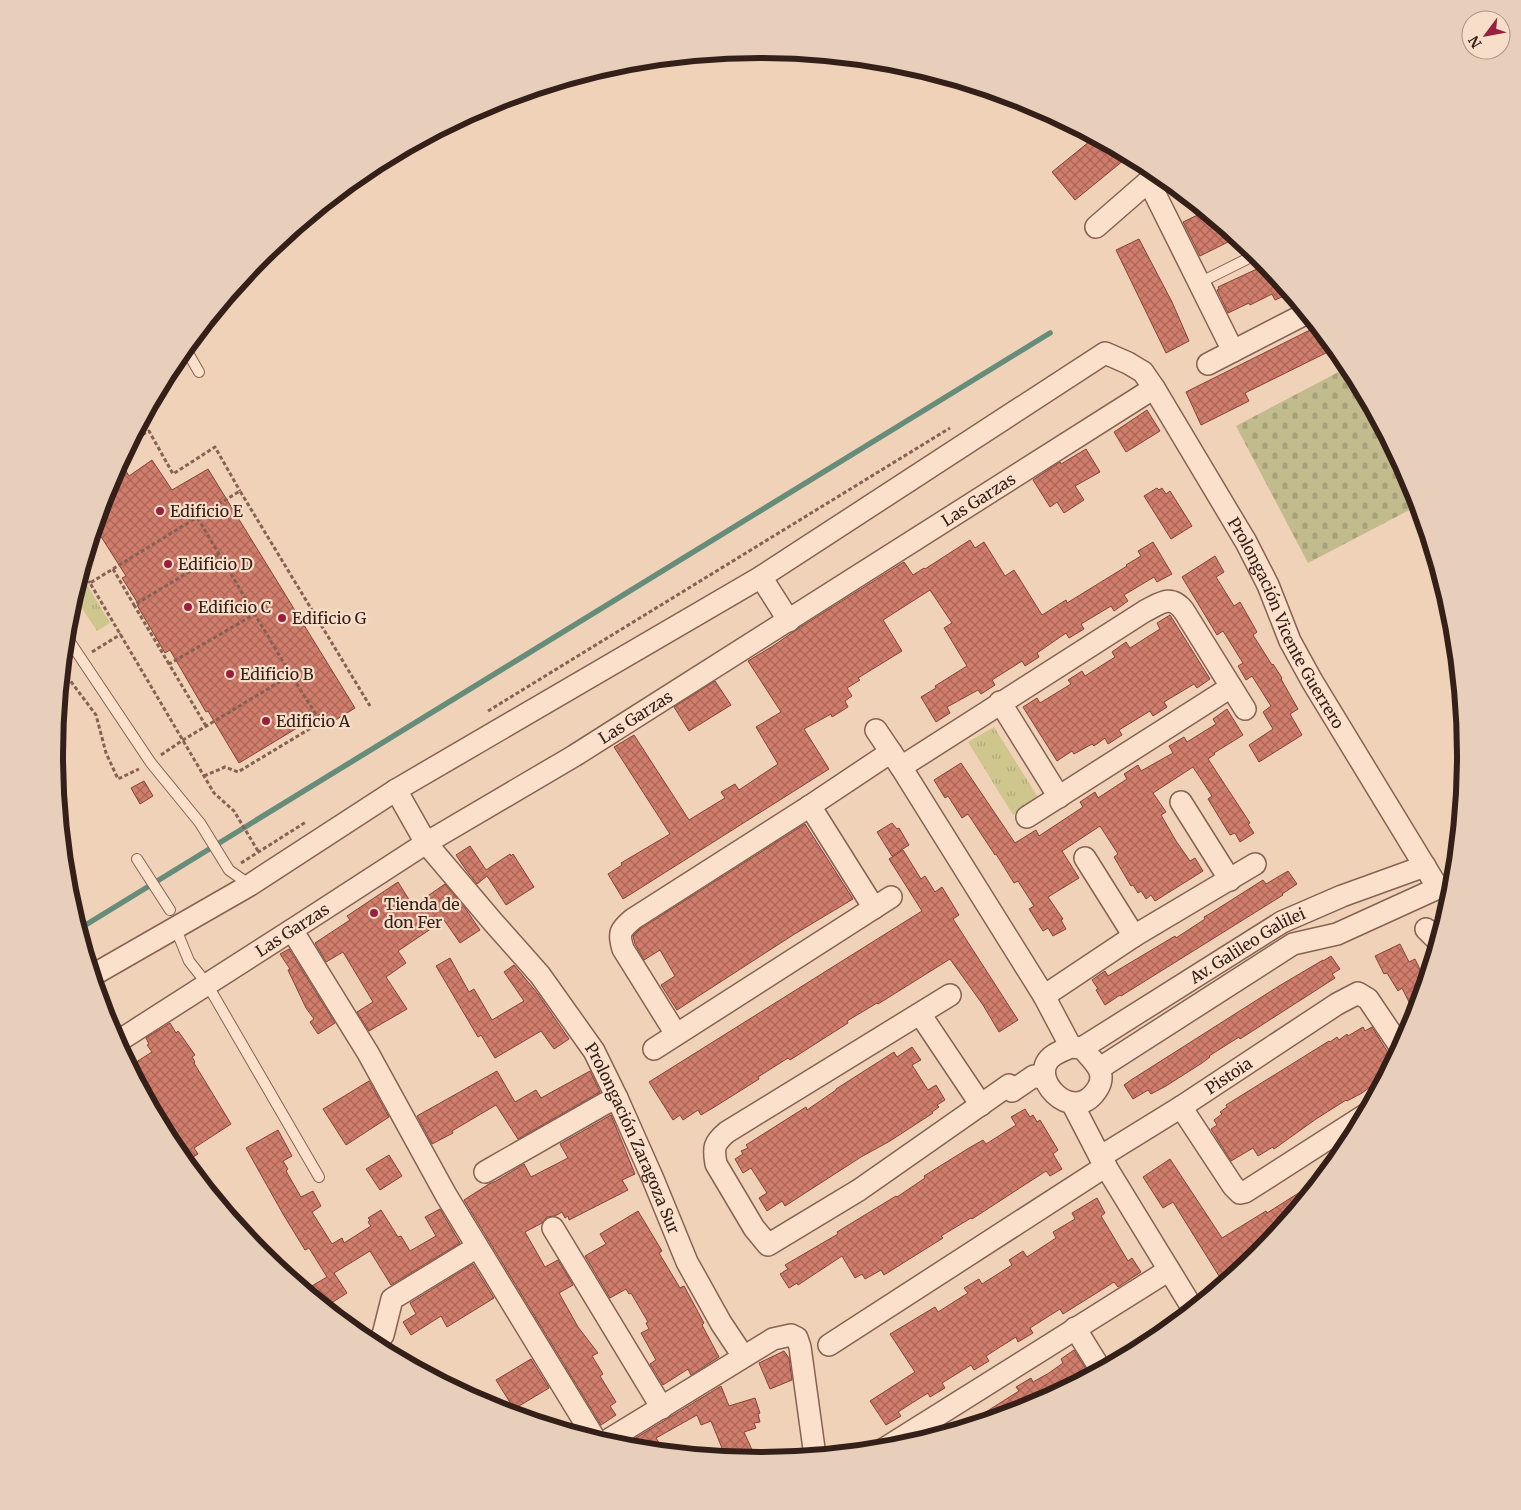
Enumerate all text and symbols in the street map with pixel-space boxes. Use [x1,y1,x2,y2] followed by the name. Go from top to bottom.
[1461,10,1511,60] north arrow
[1464,32,1486,51] text: N
[938,469,1019,530] street label: Las Garzas
[170,501,244,521] place label: Edificio E
[154,505,166,517] marker: Edificio E
[1223,514,1348,732] street label: Prolongación Vicente Guerrero
[178,554,253,574] place label: Edificio D
[162,558,174,570] marker: Edificio D
[198,597,271,617] place label: Edificio C
[182,601,194,613] marker: Edificio C
[292,608,367,628] place label: Edificio G
[276,612,288,624] marker: Edificio G
[240,664,314,684] place label: Edificio B
[224,668,236,680] marker: Edificio B
[595,686,676,748] street label: Las Garzas
[276,711,351,731] place label: Edificio A
[260,715,272,727] marker: Edificio A
[384,894,460,932] place label: Tienda de don Fer
[252,899,333,961] street label: Las Garzas
[1185,903,1308,988] street label: Av. Galileo Galilei
[368,907,380,919] marker: Tienda de don Fer
[581,1038,684,1237] street label: Prolongación Zaragoza Sur
[1201,1053,1256,1098] street label: Pistoia

